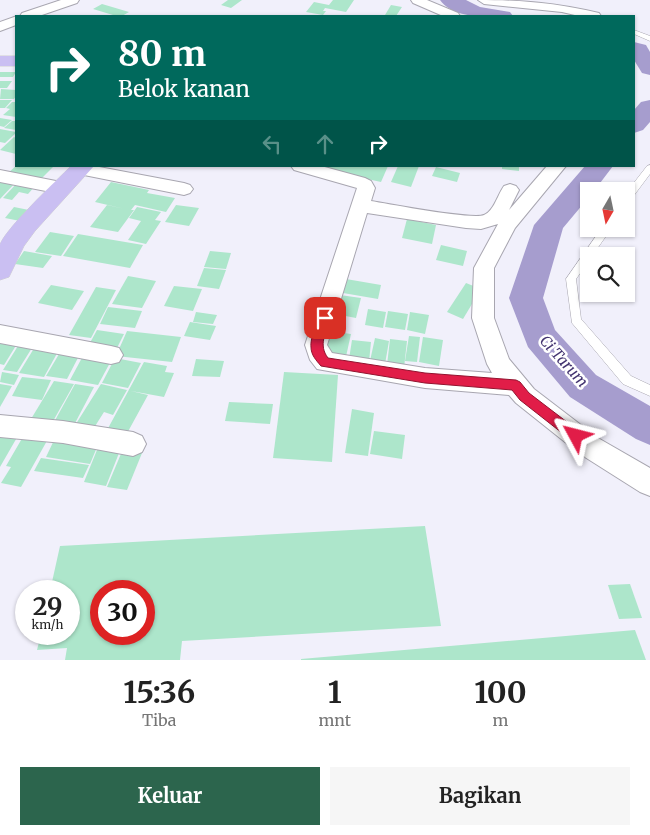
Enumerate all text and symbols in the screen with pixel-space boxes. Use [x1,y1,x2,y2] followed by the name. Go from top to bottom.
[118,32,206,76] text: 80 m
[35,35,100,100] icon: right
[118,75,250,103] text: Belok kanan
[258,130,286,158] icon: left
[311,130,339,158] icon: ahead
[364,130,392,158] icon: right
[580,182,635,238] north arrow
[580,182,635,302] map controls
[580,247,635,302] button: search
[304,297,346,339] pin
[311,304,339,332] icon: arrive
[536,331,592,391] water label: Ci Tarum
[549,409,601,461] position arrow
[90,580,155,645] speed limit sign: 30
[33,590,62,622] text: 29
[32,617,63,632] text: km/h
[123,673,195,711] text: 15:36
[328,673,342,711] text: 1
[474,673,527,711] text: 100
[142,710,176,730] text: Tiba
[318,710,351,730] text: mnt
[492,710,508,730] text: m
[20,767,320,825] button: Keluar
[330,767,630,825] button: Bagikan

